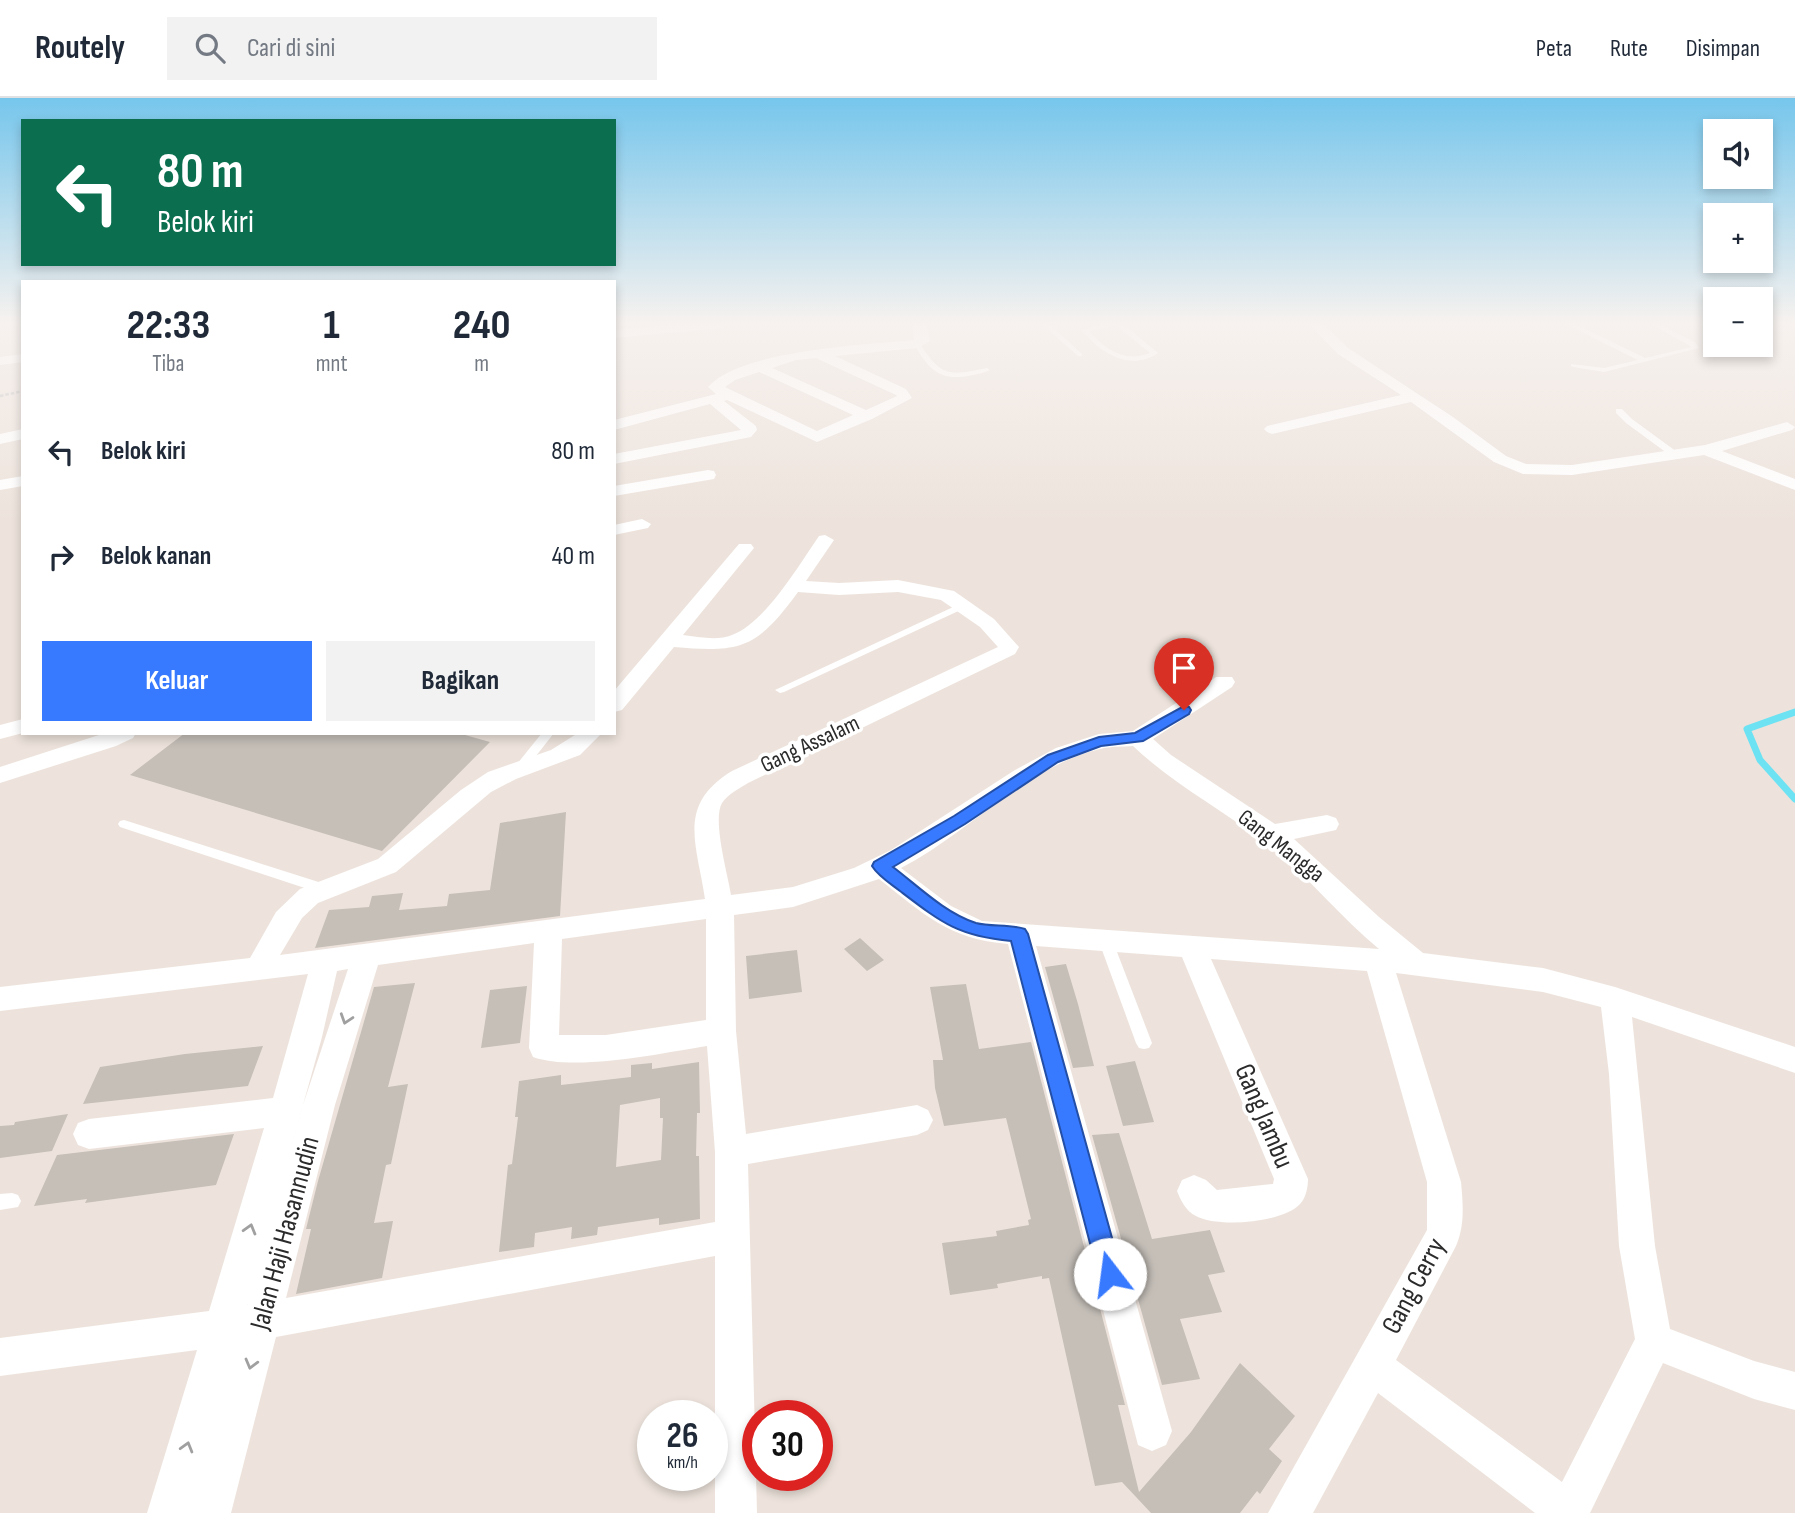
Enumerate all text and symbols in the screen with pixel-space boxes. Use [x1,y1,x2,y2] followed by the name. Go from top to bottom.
[167,17,657,80] search box
[35,28,125,68] text: Routely
[191,29,229,67] icon: search
[247,33,335,64] text: Cari di sini
[1536,34,1572,63] text: Peta
[1610,34,1648,63] text: Rute
[1686,34,1760,63] text: Disimpan
[1703,119,1773,357] map controls
[1703,119,1773,189] button: sound
[157,143,244,202] text: 80 m
[42,147,133,238] icon: left
[157,203,254,242] text: Belok kiri
[1703,203,1773,273] button: +
[1703,287,1773,357] button: −
[126,300,210,351] text: 22:33
[323,300,340,351] text: 1
[453,300,511,351] text: 240
[152,350,184,378] text: Tiba
[316,350,347,378] text: mnt
[474,350,489,378] text: m
[42,433,80,471] icon: left
[101,436,186,467] text: Belok kiri
[551,436,595,467] text: 80 m
[42,538,80,576] icon: right
[101,541,211,572] text: Belok kanan
[552,541,595,572] text: 40 m
[1154,638,1214,710] pin
[42,641,312,721] button: Keluar
[326,641,595,721] button: Bagikan
[1165,649,1203,687] icon: arrive
[756,709,864,779] street label: Gang Assalam
[1232,804,1330,888] street label: Gang Mangga
[340,1013,354,1025] one-way arrow
[1227,1059,1301,1173] street label: Gang Jambu
[243,1133,327,1334] street label: Jalan Haji Hasannudin
[242,1223,257,1235] one-way arrow
[1375,1232,1453,1340] street label: Gang Cerry
[1073,1237,1147,1311] position arrow
[245,1357,259,1369] one-way arrow
[742,1400,833,1491] speed limit sign: 30
[667,1415,698,1458] text: 26
[179,1442,193,1454] one-way arrow
[667,1452,698,1473] text: km/h

